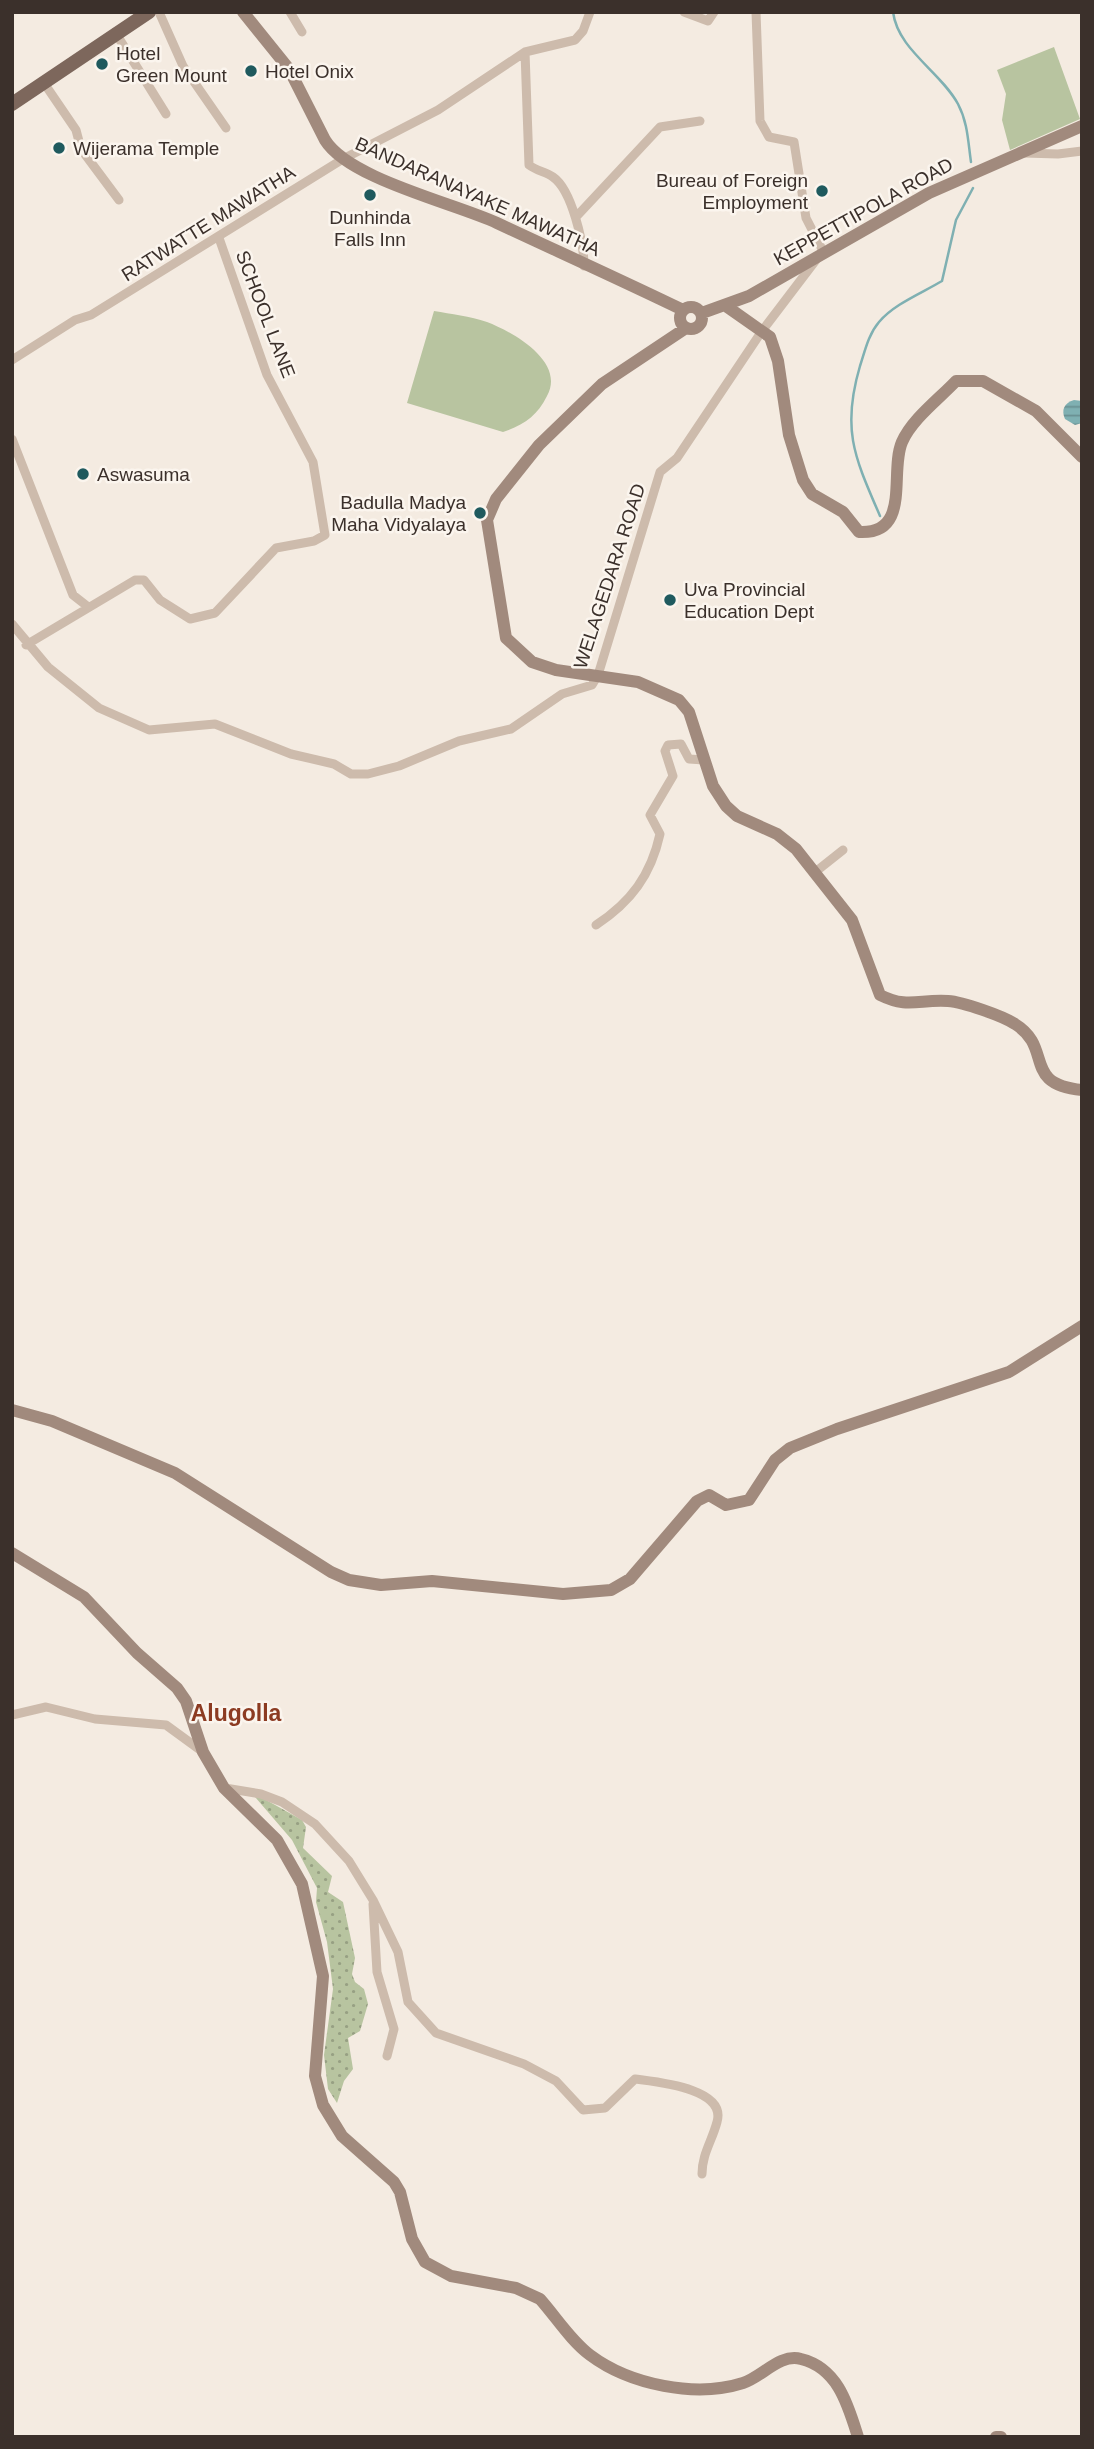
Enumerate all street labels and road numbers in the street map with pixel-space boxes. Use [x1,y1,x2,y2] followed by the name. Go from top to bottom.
[352,133,604,260] street label: BANDARANAYAKE MAWATHA
[770,153,957,270] street label: KEPPETTIPOLA ROAD
[118,161,299,285] street label: RATWATTE MAWATHA
[232,248,299,381] street label: SCHOOL LANE
[570,481,649,671] street label: WELAGEDARA ROAD

